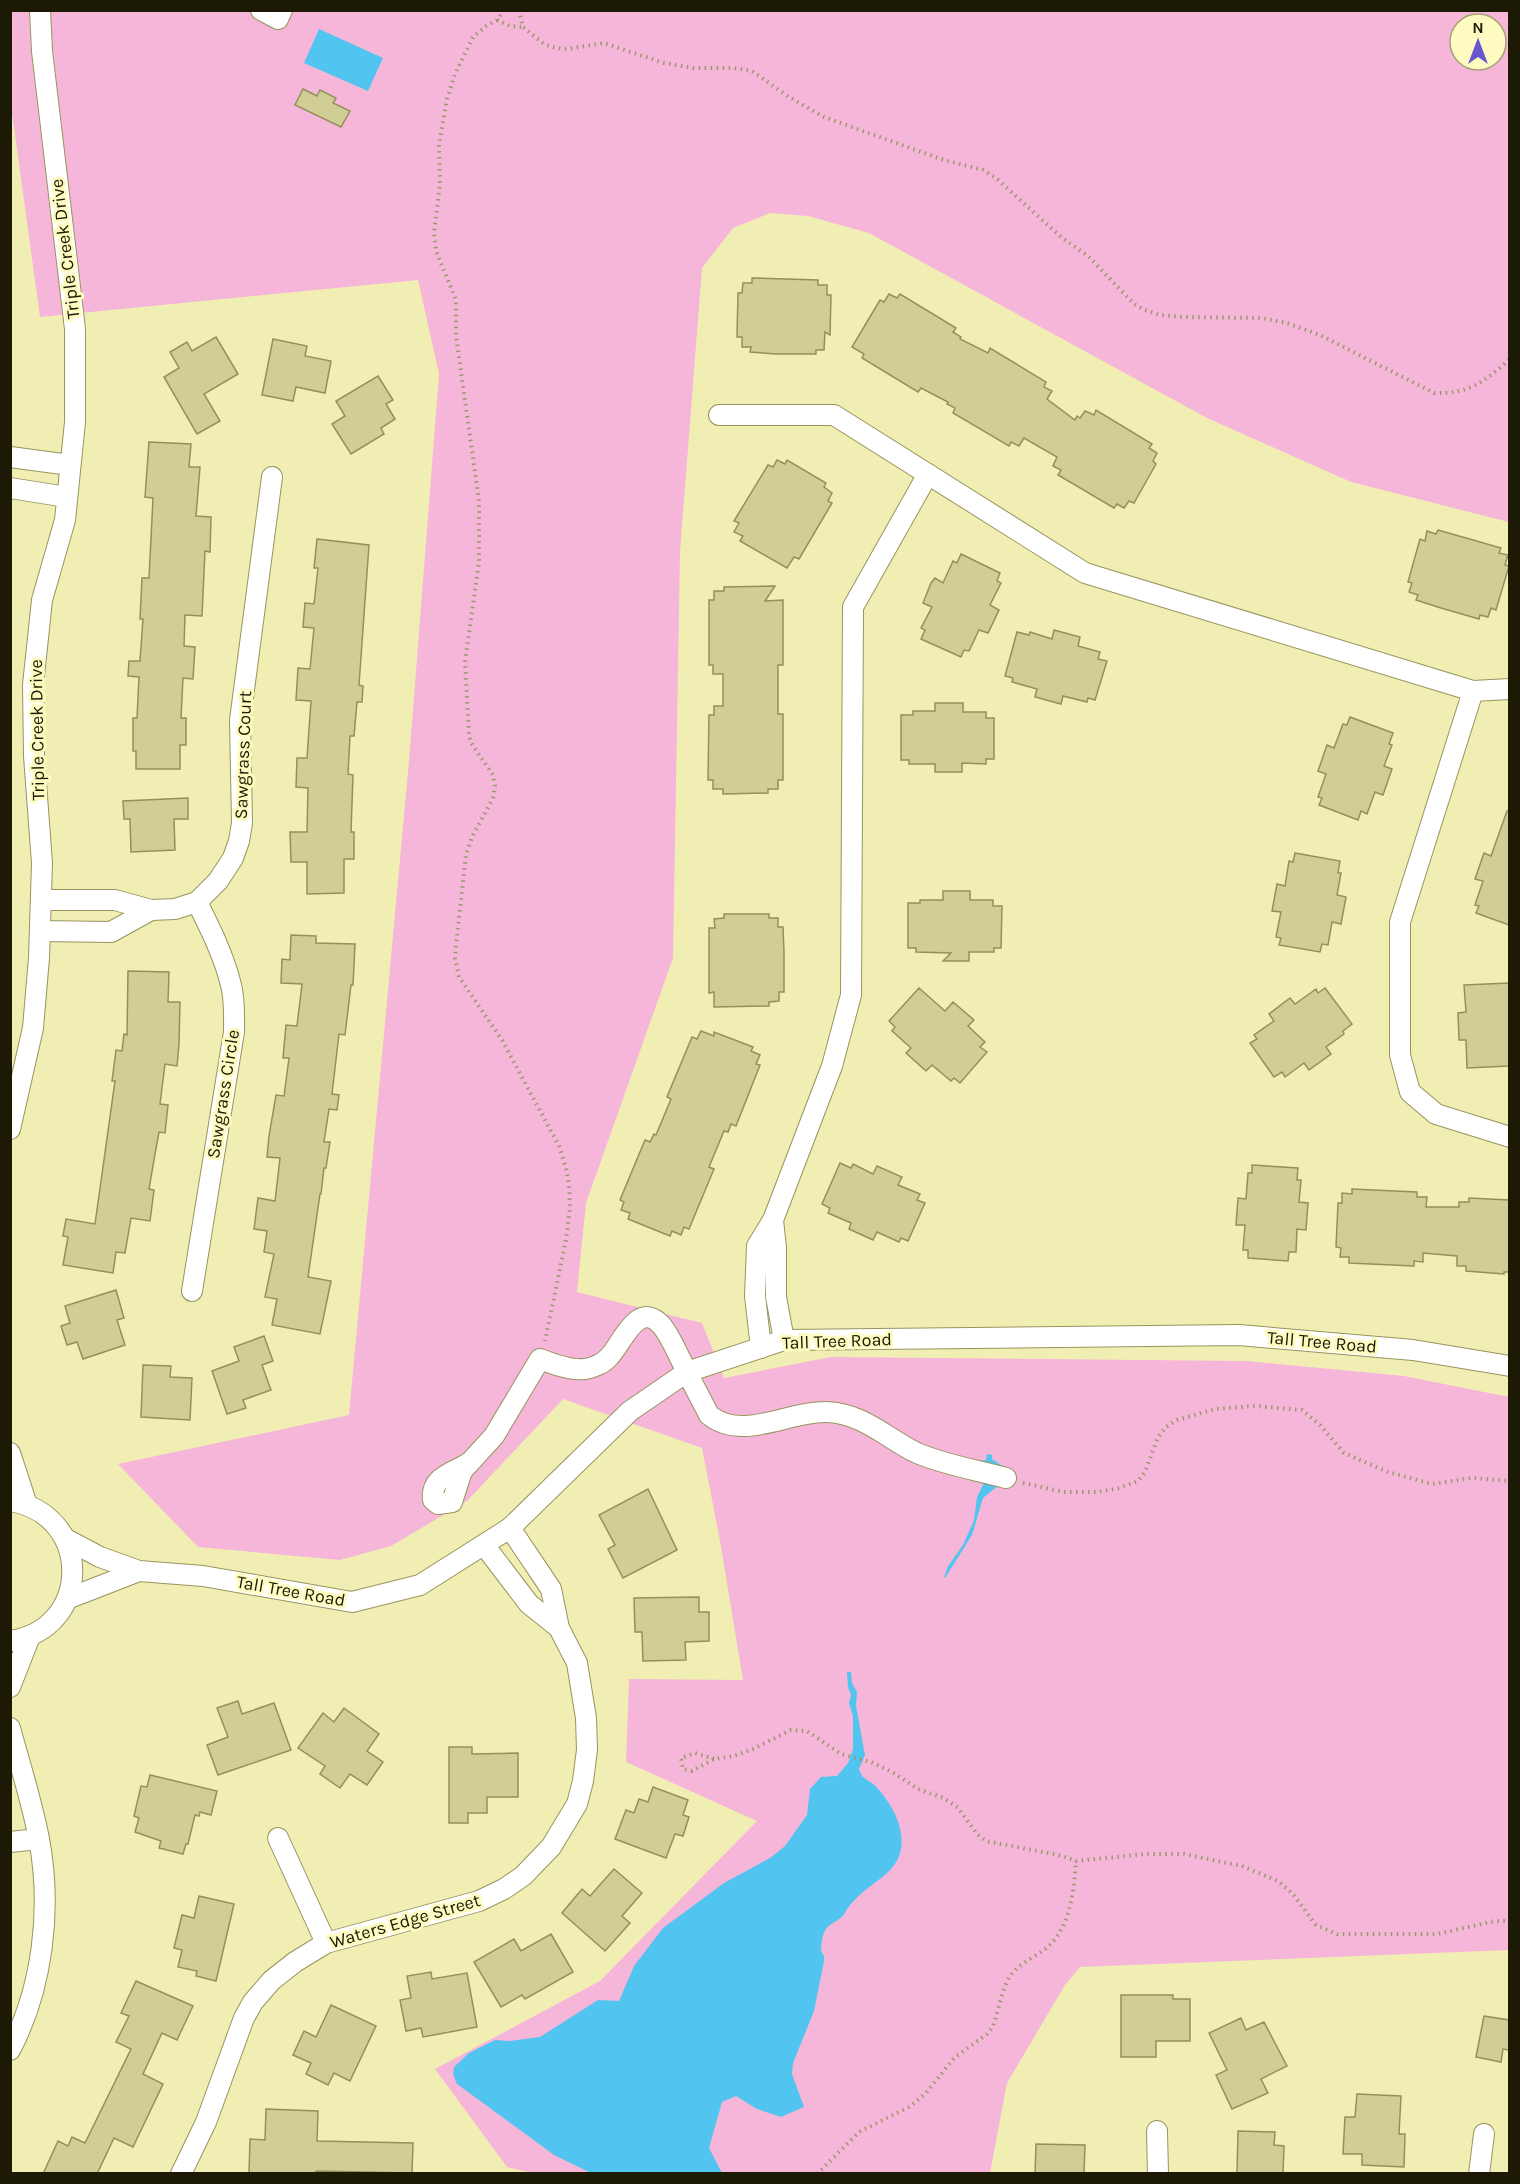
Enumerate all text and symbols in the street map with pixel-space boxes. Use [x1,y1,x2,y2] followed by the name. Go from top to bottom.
[1448,12,1508,72] north arrow
[1472,18,1484,37] text: N
[45,178,85,320] street label: Triple Creek Drive
[25,659,49,801] street label: Triple Creek Drive
[230,690,256,820] street label: Sawgrass Court
[202,1028,244,1160] street label: Sawgrass Circle
[1266,1326,1378,1358] street label: Tall Tree Road
[782,1328,892,1354] street label: Tall Tree Road
[235,1571,347,1611] street label: Tall Tree Road
[327,1889,483,1953] street label: Waters Edge Street

